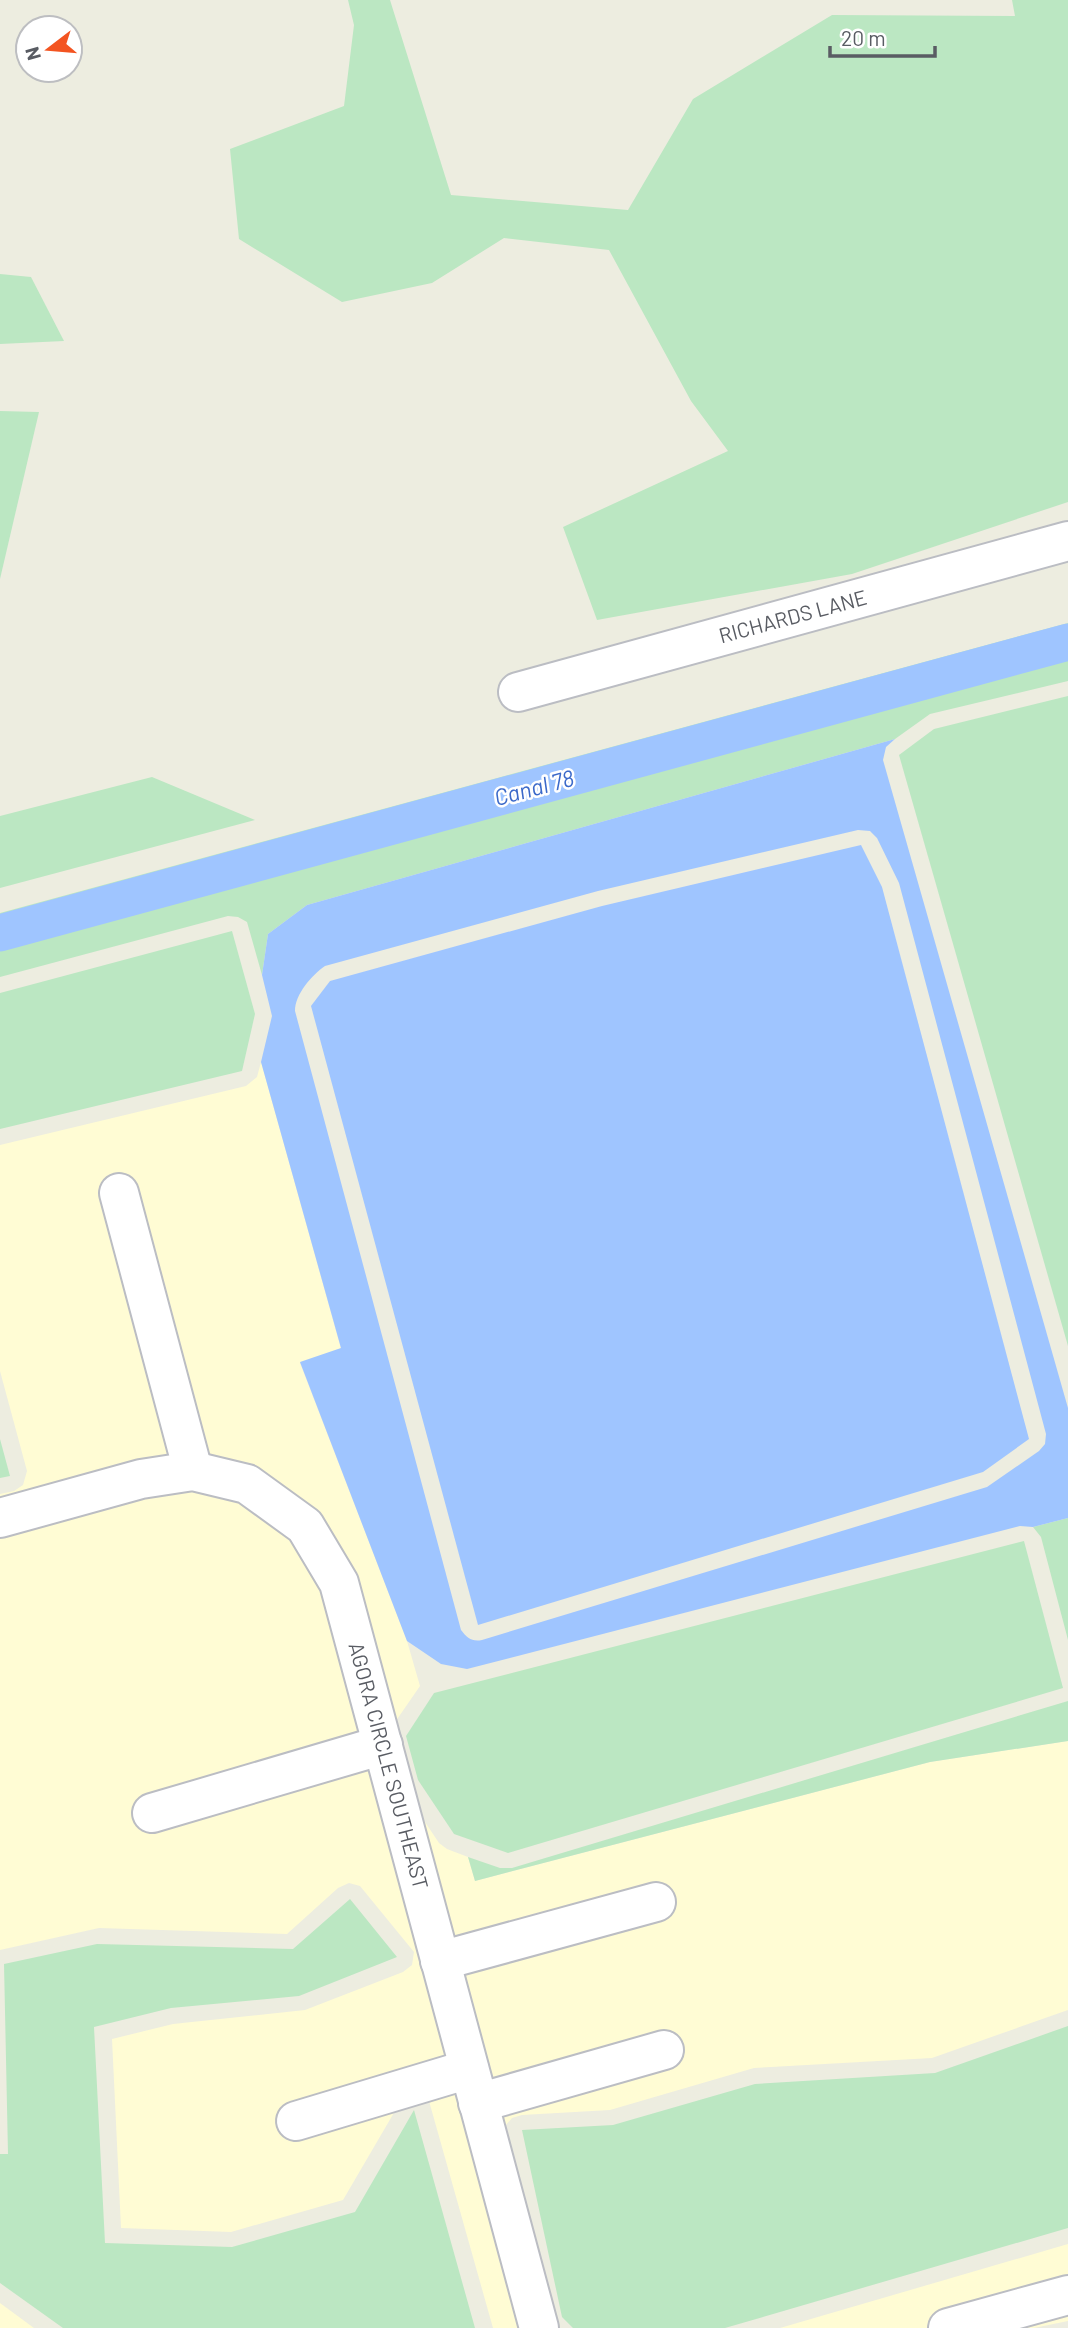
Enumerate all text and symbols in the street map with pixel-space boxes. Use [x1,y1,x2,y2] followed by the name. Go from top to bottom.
[14,14,84,84] north arrow
[830,14,935,58] scale bar
[841,25,886,50] text: 20 m
[19,45,45,63] text: N
[716,584,869,647] street label: RICHARDS LANE
[491,763,577,811] water label: Canal 78
[344,1639,434,1892] street label: AGORA CIRCLE SOUTHEAST

